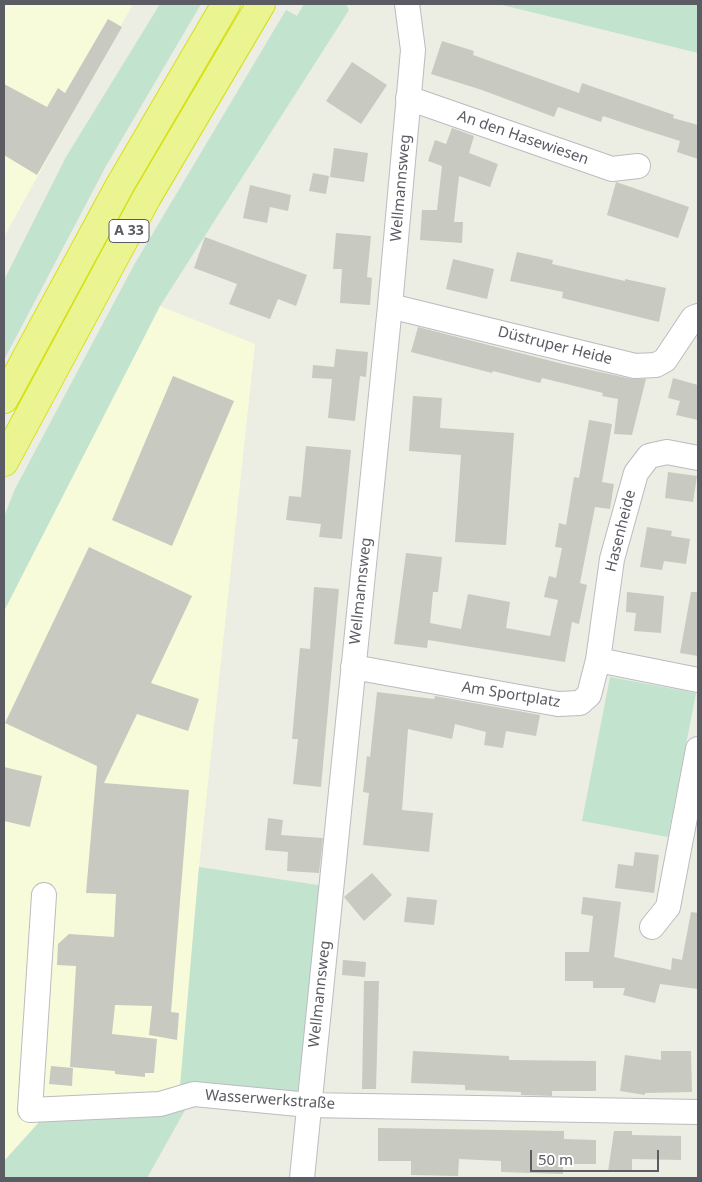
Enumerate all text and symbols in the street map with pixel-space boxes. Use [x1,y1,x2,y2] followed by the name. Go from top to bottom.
[455,107,591,169] street label: An den Hasewiesen
[387,134,415,242] street label: Wellmannsweg
[109,220,149,242] road number: A 33
[496,323,614,369] street label: Düstruper Heide
[602,488,640,574] street label: Hasenheide
[346,537,376,645] street label: Wellmannsweg
[460,678,562,712] street label: Am Sportplatz
[305,940,335,1048] street label: Wellmannsweg
[204,1086,336,1114] street label: Wasserwerkstraße
[532,1140,661,1172] scale bar
[538,1149,573,1169] text: 50 m

